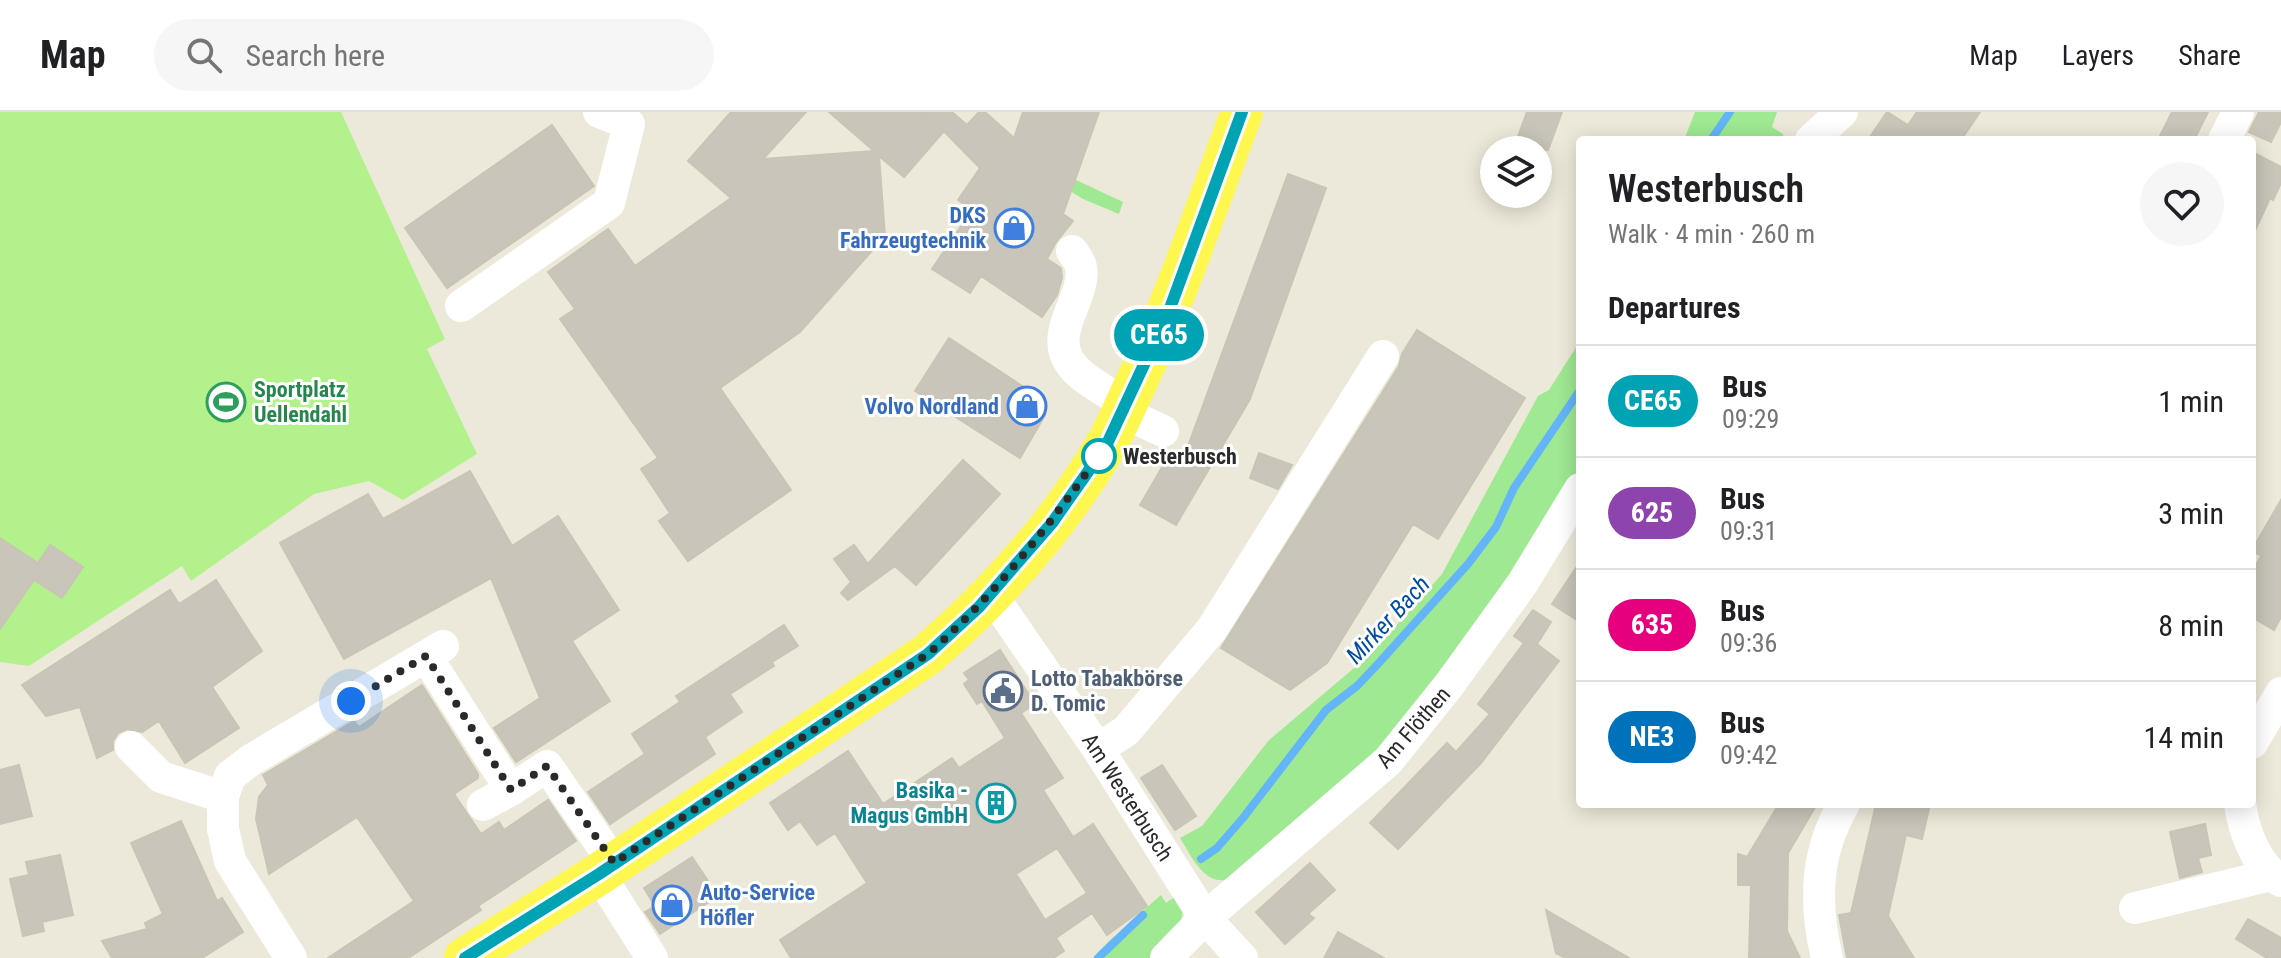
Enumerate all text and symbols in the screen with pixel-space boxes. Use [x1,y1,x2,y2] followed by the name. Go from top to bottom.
[154,19,714,91] search box
[40,33,106,77] text: Map
[182,33,226,77] icon: search
[246,38,385,73] text: Search here
[1969,39,2018,72] text: Map
[2062,39,2134,72] text: Layers
[2178,39,2241,72] text: Share
[1480,136,1552,208] map controls
[1480,136,1552,208] button: layers
[2140,162,2224,246] button: heart
[1608,167,1804,211] text: Westerbusch
[840,203,986,253] place label: DKS Fahrzeugtechnik
[993,207,1035,249] shop icon: DKS Fahrzeugtechnik
[1608,219,1815,249] text: Walk · 4 min · 260 m
[1608,290,1741,325] text: Departures
[1103,309,1215,361] line badge: CE65
[1130,318,1188,351] text: CE65
[1722,369,1767,404] text: Bus
[254,377,347,427] place label: Sportplatz Uellendahl
[205,381,247,423] sports icon: Sportplatz Uellendahl
[1624,384,1682,417] text: CE65
[2158,384,2224,419] text: 1 min
[1006,385,1048,427] shop icon: Volvo Nordland
[865,394,999,419] place label: Volvo Nordland
[1722,404,1779,434] text: 09:29
[1082,439,1116,473] marker: Westerbusch
[1123,444,1237,469] place label: Westerbusch
[1720,481,1765,516] text: Bus
[1631,496,1673,529] text: 625
[2158,496,2224,531] text: 3 min
[1720,516,1777,546] text: 09:31
[1340,570,1436,670] water label: Mirker Bach
[1720,593,1765,628] text: Bus
[1631,608,1673,641] text: 635
[2158,608,2224,643] text: 8 min
[1720,628,1777,658] text: 09:36
[1031,666,1183,716] place label: Lotto Tabakbörse D. Tomic
[982,670,1024,712] public building icon: Lotto Tabakbörse D. Tomic
[331,681,371,721] your location
[1371,682,1455,773] street label: Am Flöthen
[1720,705,1765,740] text: Bus
[1629,720,1675,753] text: NE3
[2143,720,2224,755] text: 14 min
[1077,729,1178,866] street label: Am Westerbusch
[1720,740,1777,770] text: 09:42
[850,778,968,828] place label: Basika - Magus GmbH
[975,782,1017,824] building icon: Basika - Magus GmbH
[700,880,815,930] place label: Auto-Service Höfler
[651,884,693,926] shop icon: Auto-Service Höfler

